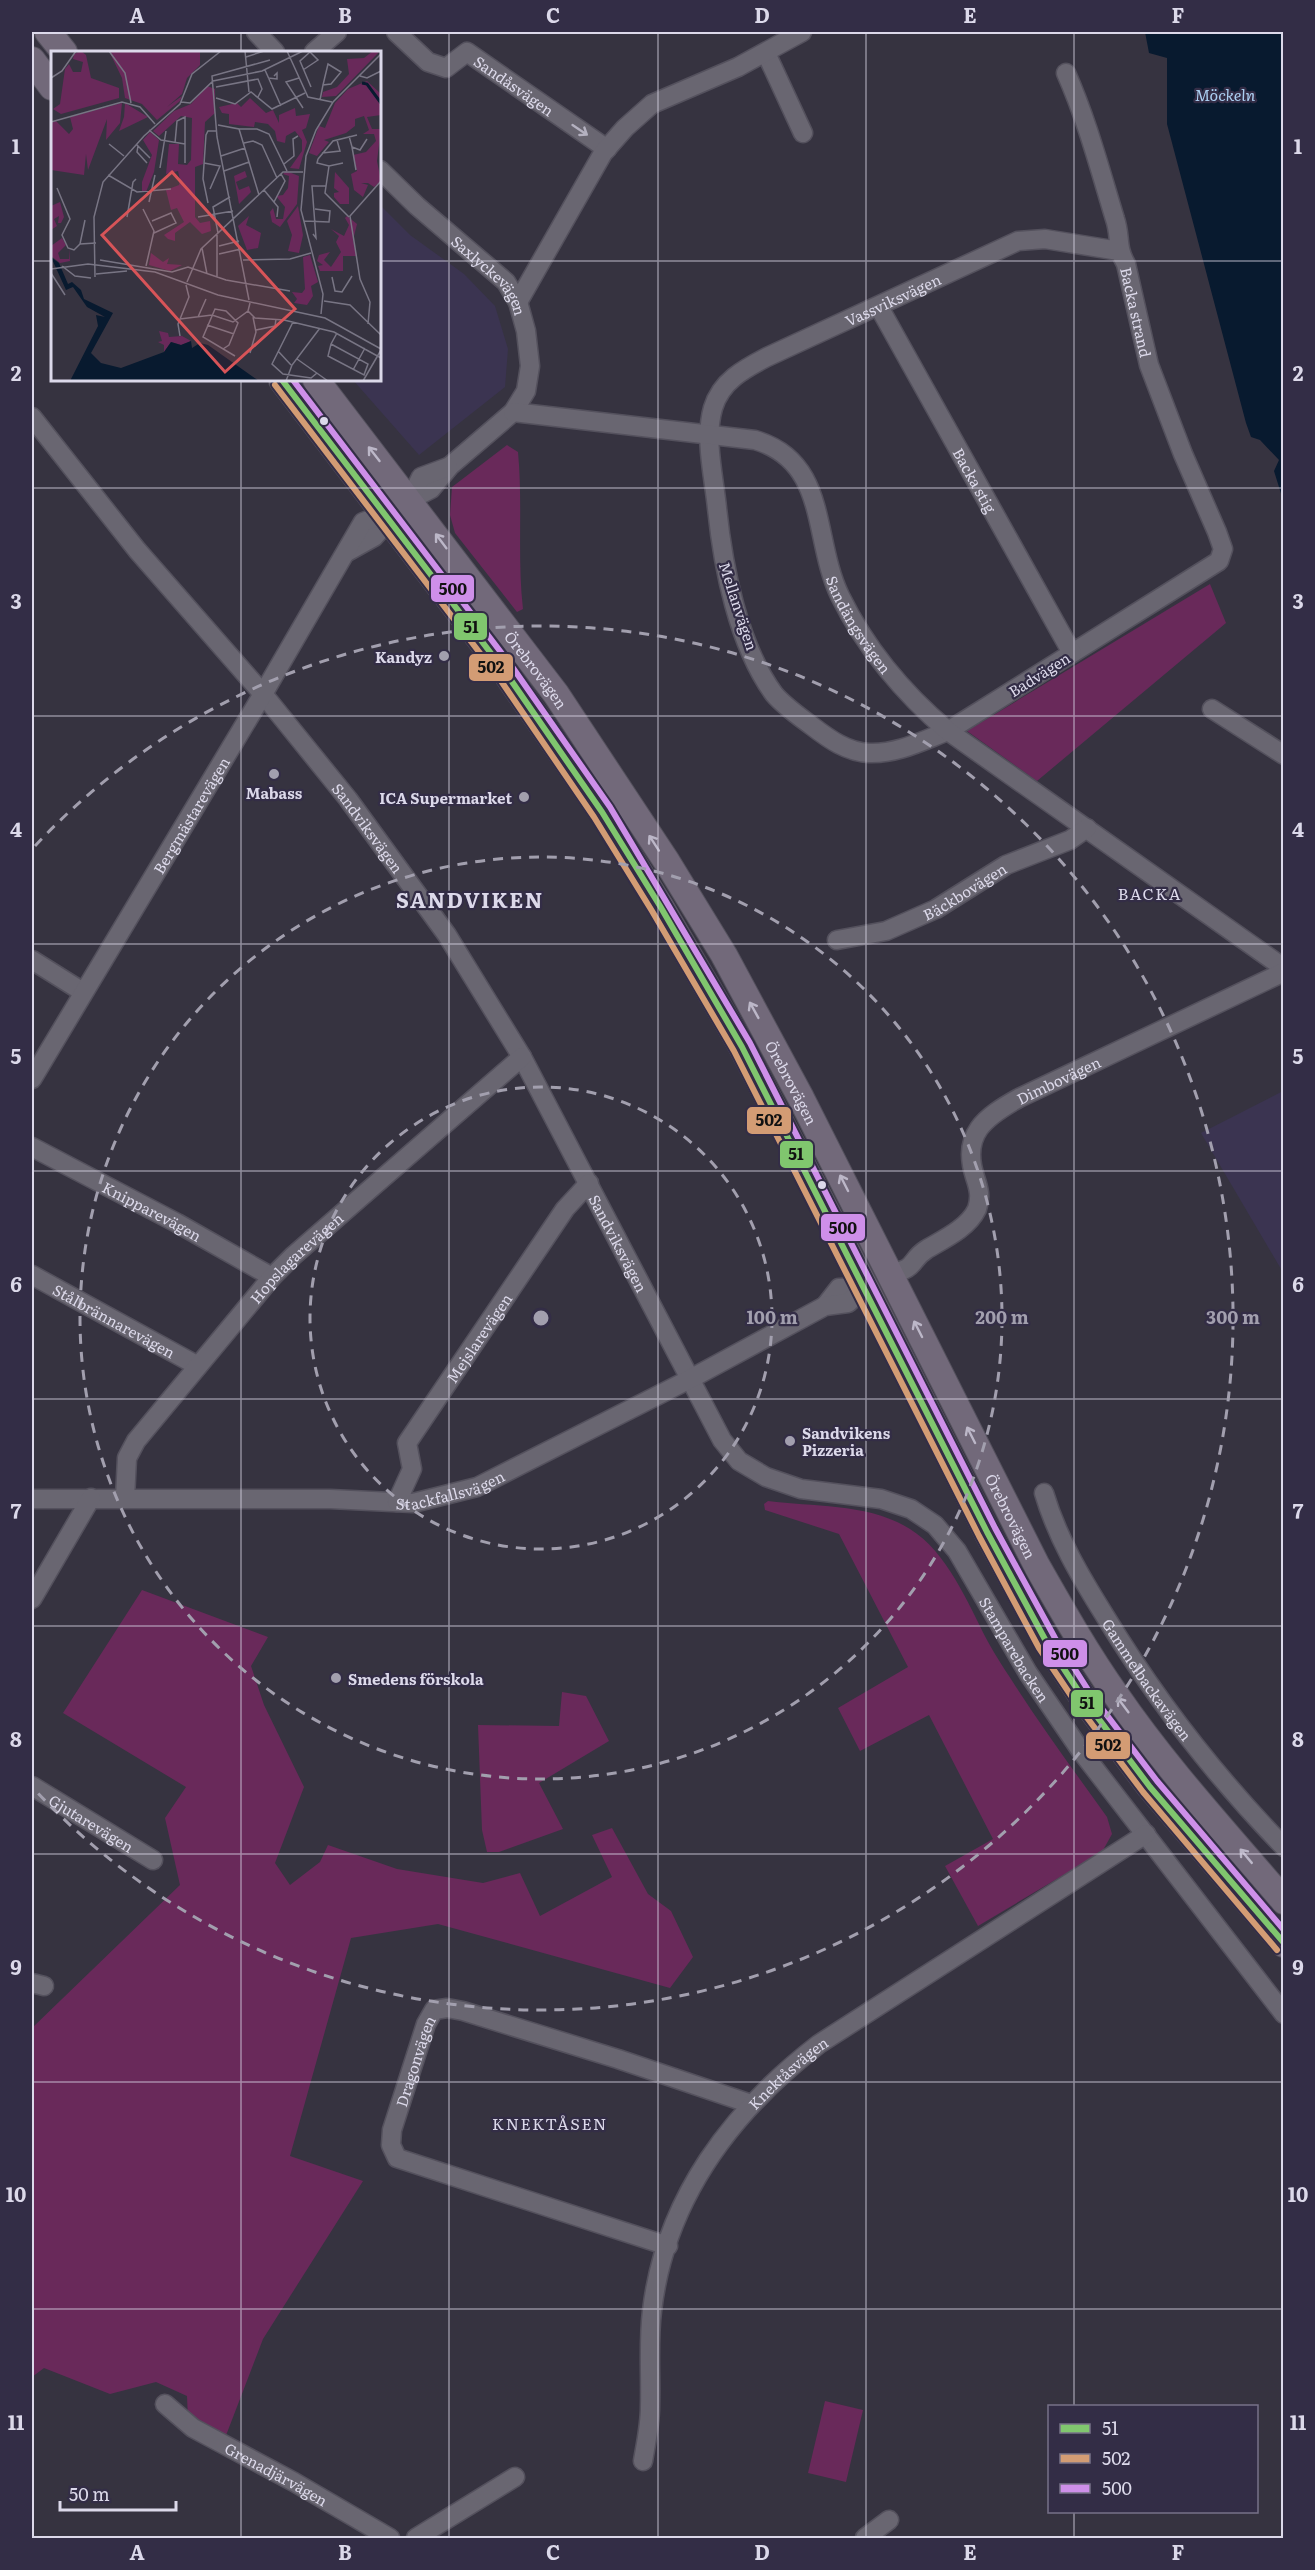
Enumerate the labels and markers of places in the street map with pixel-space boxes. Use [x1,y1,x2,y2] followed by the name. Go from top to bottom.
[318,415,330,427] unlabelled marker
[375,645,432,668] place label: Kandyz
[437,649,451,663] marker: Kandyz
[267,767,281,781] marker: Mabass
[246,781,303,804] place label: Mabass
[379,786,512,809] place label: ICA Supermarket
[517,790,531,804] marker: ICA Supermarket
[816,1179,828,1191] unlabelled marker
[531,1308,551,1328] centre of rings
[802,1421,891,1461] place label: Sandvikens Pizzeria
[783,1434,797,1448] marker: Sandvikens Pizzeria
[348,1667,484,1690] place label: Smedens förskola
[329,1671,343,1685] marker: Smedens förskola

